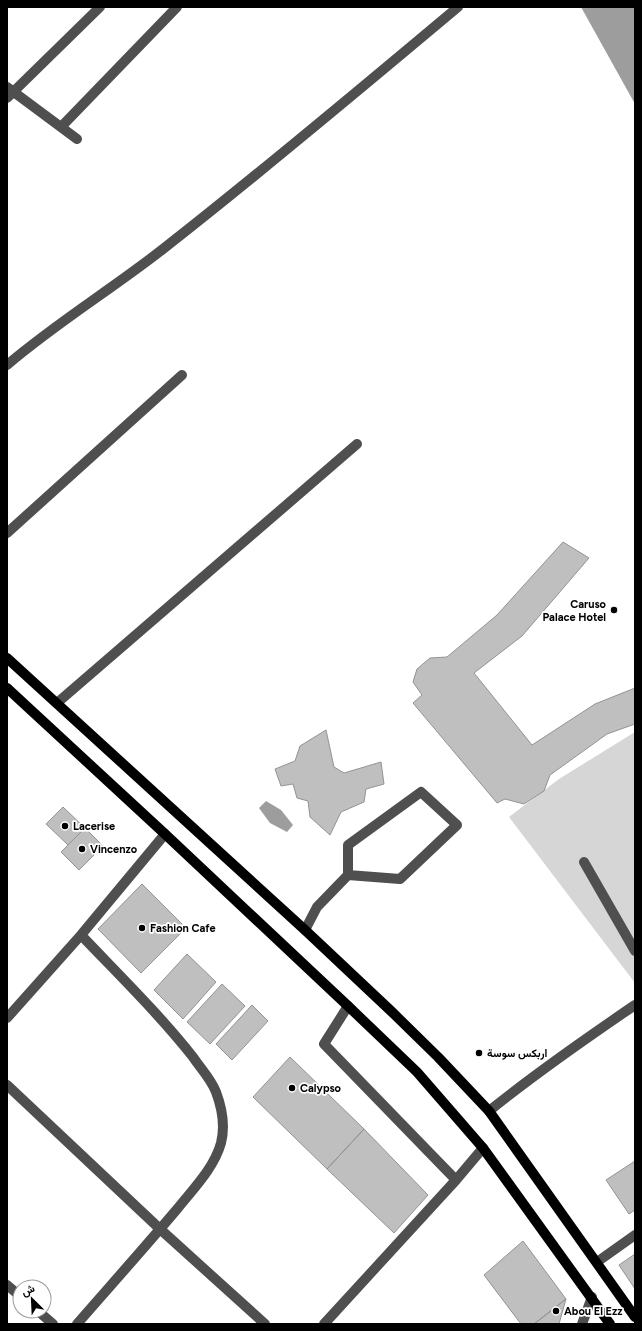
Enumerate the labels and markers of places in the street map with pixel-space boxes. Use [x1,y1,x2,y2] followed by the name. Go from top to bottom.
[543,598,607,624] place label: Caruso Palace Hotel
[609,605,619,615] marker: Caruso Palace Hotel
[73,820,115,833] place label: Lacerise
[60,821,70,831] marker: Lacerise
[90,843,138,856] place label: Vincenzo
[77,844,87,854] marker: Vincenzo
[150,922,216,935] place label: Fashion Cafe
[137,923,147,933] marker: Fashion Cafe
[487,1047,547,1060] place label: اربكس سوسة
[474,1048,484,1058] marker: اربكس سوسة
[300,1082,342,1095] place label: Calypso
[287,1083,297,1093] marker: Calypso
[564,1305,622,1318] place label: Abou El Ezz
[551,1306,561,1316] marker: Abou El Ezz

